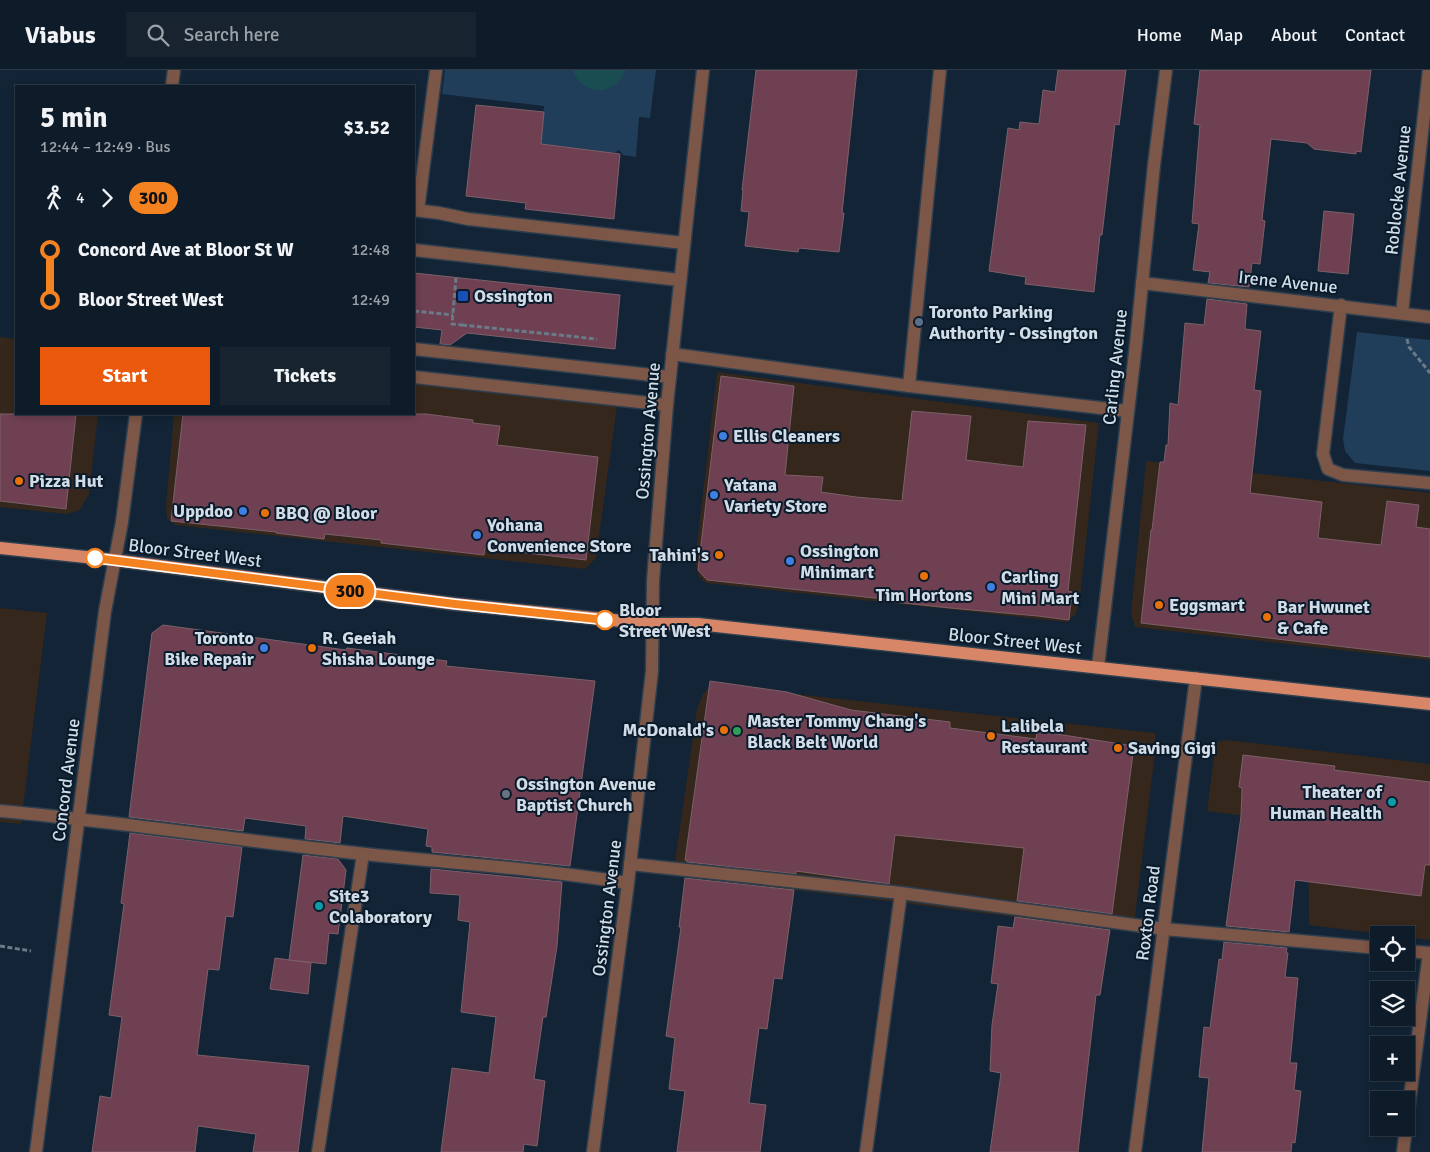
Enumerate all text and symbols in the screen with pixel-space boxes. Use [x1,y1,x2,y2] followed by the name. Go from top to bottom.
[126,12,476,57] search box
[25,20,96,50] text: Viabus
[144,21,172,49] icon: search
[184,23,279,47] text: Search here
[1137,24,1182,46] text: Home
[1210,24,1243,46] text: Map
[1271,24,1317,46] text: About
[1345,24,1405,46] text: Contact
[40,101,108,135] text: 5 min
[344,116,390,140] text: $3.52
[1380,124,1416,256] street label: Roblocke Avenue
[40,137,171,157] text: 12:44 – 12:49 · Bus
[40,184,68,212] icon: walk
[93,184,121,212] icon: forward
[139,187,168,209] text: 300
[76,188,85,208] text: 4
[78,238,294,262] text: Concord Ave at Bloor St W
[351,240,390,260] text: 12:48
[1237,266,1339,298] street label: Irene Avenue
[474,285,553,307] place label: Ossington
[78,288,224,312] text: Bloor Street West
[456,289,470,303] marker: Ossington
[351,290,390,310] text: 12:49
[929,301,1098,344] place label: Toronto Parking Authority - Ossington
[1098,308,1132,426] street label: Carling Avenue
[913,316,925,328] marker: Toronto Parking Authority - Ossington
[40,347,210,405] button: Start
[220,347,390,405] button: Tickets
[631,362,665,500] street label: Ossington Avenue
[733,425,840,447] place label: Ellis Cleaners
[717,430,729,442] marker: Ellis Cleaners
[29,470,104,492] place label: Pizza Hut
[723,474,827,517] place label: Yatana Variety Store
[13,475,25,487] marker: Pizza Hut
[708,489,720,501] marker: Yatana Variety Store
[173,500,233,522] place label: Uppdoo
[275,502,378,524] place label: BBQ @ Bloor
[237,505,249,517] marker: Uppdoo
[259,507,271,519] marker: BBQ @ Bloor
[486,514,632,557] place label: Yohana Convenience Store
[471,529,483,541] marker: Yohana Convenience Store
[127,534,263,572] street label: Bloor Street West
[800,540,879,583] place label: Ossington Minimart
[649,544,709,566] place label: Tahini's
[85,548,105,568] unlabelled marker
[713,549,725,561] marker: Tahini's
[784,555,796,567] marker: Ossington Minimart
[1001,566,1080,609] place label: Carling Mini Mart
[918,570,930,582] marker: Tim Hortons
[321,575,379,607] line badge: 300
[335,580,365,602] text: 300
[985,581,997,593] marker: Carling Mini Mart
[876,584,972,606] place label: Tim Hortons
[1169,594,1245,616] place label: Eggsmart
[1277,596,1370,639] place label: Bar Hwunet & Cafe
[619,599,711,642] place label: Bloor Street West
[1153,599,1165,611] marker: Eggsmart
[595,610,615,630] marker: Bloor Street West
[1261,611,1273,623] marker: Bar Hwunet & Cafe
[947,623,1083,659] street label: Bloor Street West
[164,627,255,670] place label: Toronto Bike Repair
[322,627,435,670] place label: R. Geeiah Shisha Lounge
[258,642,270,654] marker: Toronto Bike Repair
[306,642,318,654] marker: R. Geeiah Shisha Lounge
[747,710,926,753] place label: Master Tommy Chang's Black Belt World
[1001,715,1088,758] place label: Lalibela Restaurant
[48,717,84,843] street label: Concord Avenue
[623,719,714,741] place label: McDonald's
[718,724,730,736] marker: McDonald's
[731,725,743,737] marker: Master Tommy Chang's Black Belt World
[985,730,997,742] marker: Lalibela Restaurant
[1128,737,1216,759] place label: Saving Gigi
[1112,742,1124,754] marker: Saving Gigi
[516,773,656,816] place label: Ossington Avenue Baptist Church
[1270,781,1383,824] place label: Theater of Human Health
[500,788,512,800] marker: Ossington Avenue Baptist Church
[1386,796,1398,808] marker: Theater of Human Health
[588,838,626,978] street label: Ossington Avenue
[1131,864,1165,962] street label: Roxton Road
[329,885,432,928] place label: Site3 Colaboratory
[313,900,325,912] marker: Site3 Colaboratory
[1370,926,1415,1136] map controls
[1370,926,1415,971] button: locate
[1370,981,1415,1026] button: layers
[1370,1036,1415,1081] button: +
[1370,1091,1415,1136] button: −

